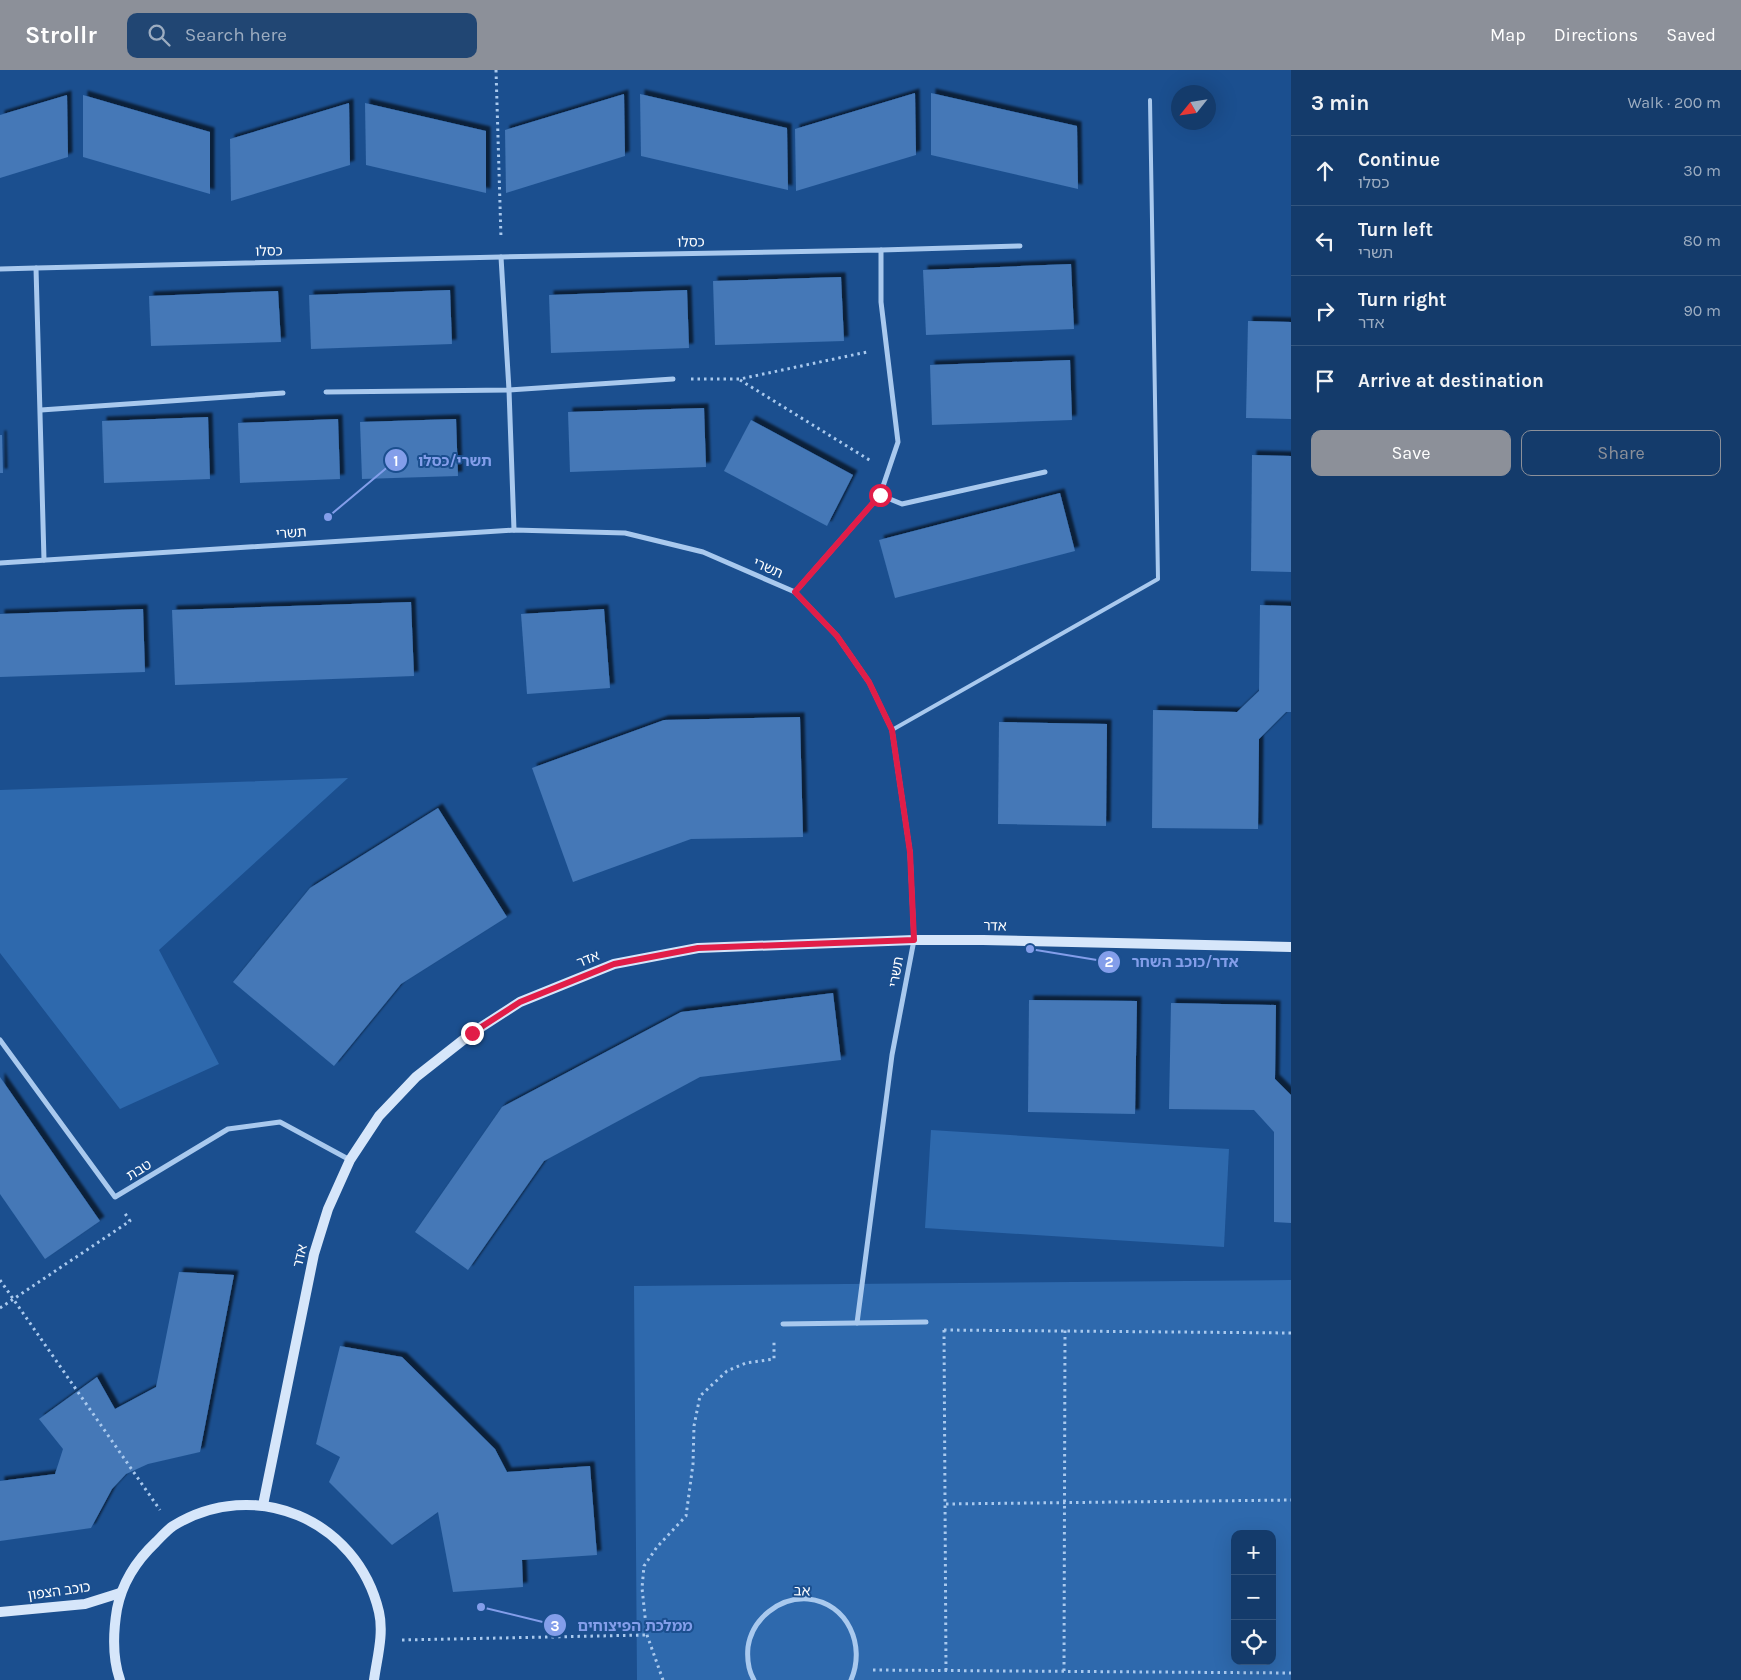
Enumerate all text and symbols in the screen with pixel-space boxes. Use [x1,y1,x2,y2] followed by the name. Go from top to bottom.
[127,13,477,58] search box
[25,21,97,49] text: Strollr
[145,21,173,49] icon: search
[185,24,287,46] text: Search here
[1490,24,1526,46] text: Map
[1554,24,1638,46] text: Directions
[1666,24,1716,46] text: Saved
[1171,85,1216,130] north arrow
[1311,91,1369,115] text: 3 min
[1627,93,1721,112] text: Walk · 200 m
[1358,149,1440,171] text: Continue
[1311,157,1339,185] icon: ahead
[1683,161,1721,180] text: 30 m
[1358,173,1389,192] text: כסלו
[1358,219,1433,241] text: Turn left
[1311,227,1339,255] icon: left
[1683,231,1721,250] text: 80 m
[677,233,705,251] street label: כסלו
[255,242,283,260] street label: כסלו
[1358,243,1393,262] text: תשרי
[1358,289,1447,311] text: Turn right
[1311,297,1339,325] icon: right
[1683,301,1721,320] text: 90 m
[1358,313,1385,332] text: אדר
[1311,367,1339,395] icon: arrive
[1358,370,1544,392] text: Arrive at destination
[1311,430,1511,476] button: Save
[1521,430,1721,476] button: Share
[384,445,502,475] callout: תשרי/כסלו
[393,452,399,470] text: 1
[418,452,492,470] text: תשרי/כסלו
[869,484,892,507] route start
[275,523,307,543] street label: תשרי
[750,554,786,582] street label: תשרי
[983,917,1007,935] street label: אדר
[574,947,602,971] street label: אדר
[1096,947,1248,977] callout: אדר/כוכב השחר
[1104,953,1114,971] text: 2
[1131,953,1239,971] text: אדר/כוכב השחר
[885,955,907,989] street label: תשרי
[461,1022,484,1045] route end
[123,1156,155,1184] street label: טבת
[289,1243,311,1269] street label: אדר
[1231,1530,1276,1665] map controls
[1231,1530,1276,1575] button: +
[1231,1575,1276,1620] button: −
[26,1578,92,1604] street label: כוכב הצפון
[793,1582,811,1600] street label: אב
[542,1610,702,1640] callout: ממלכת הפיצוחים
[550,1617,560,1635] text: 3
[578,1617,693,1635] text: ממלכת הפיצוחים
[1231,1620,1276,1665] button: locate

